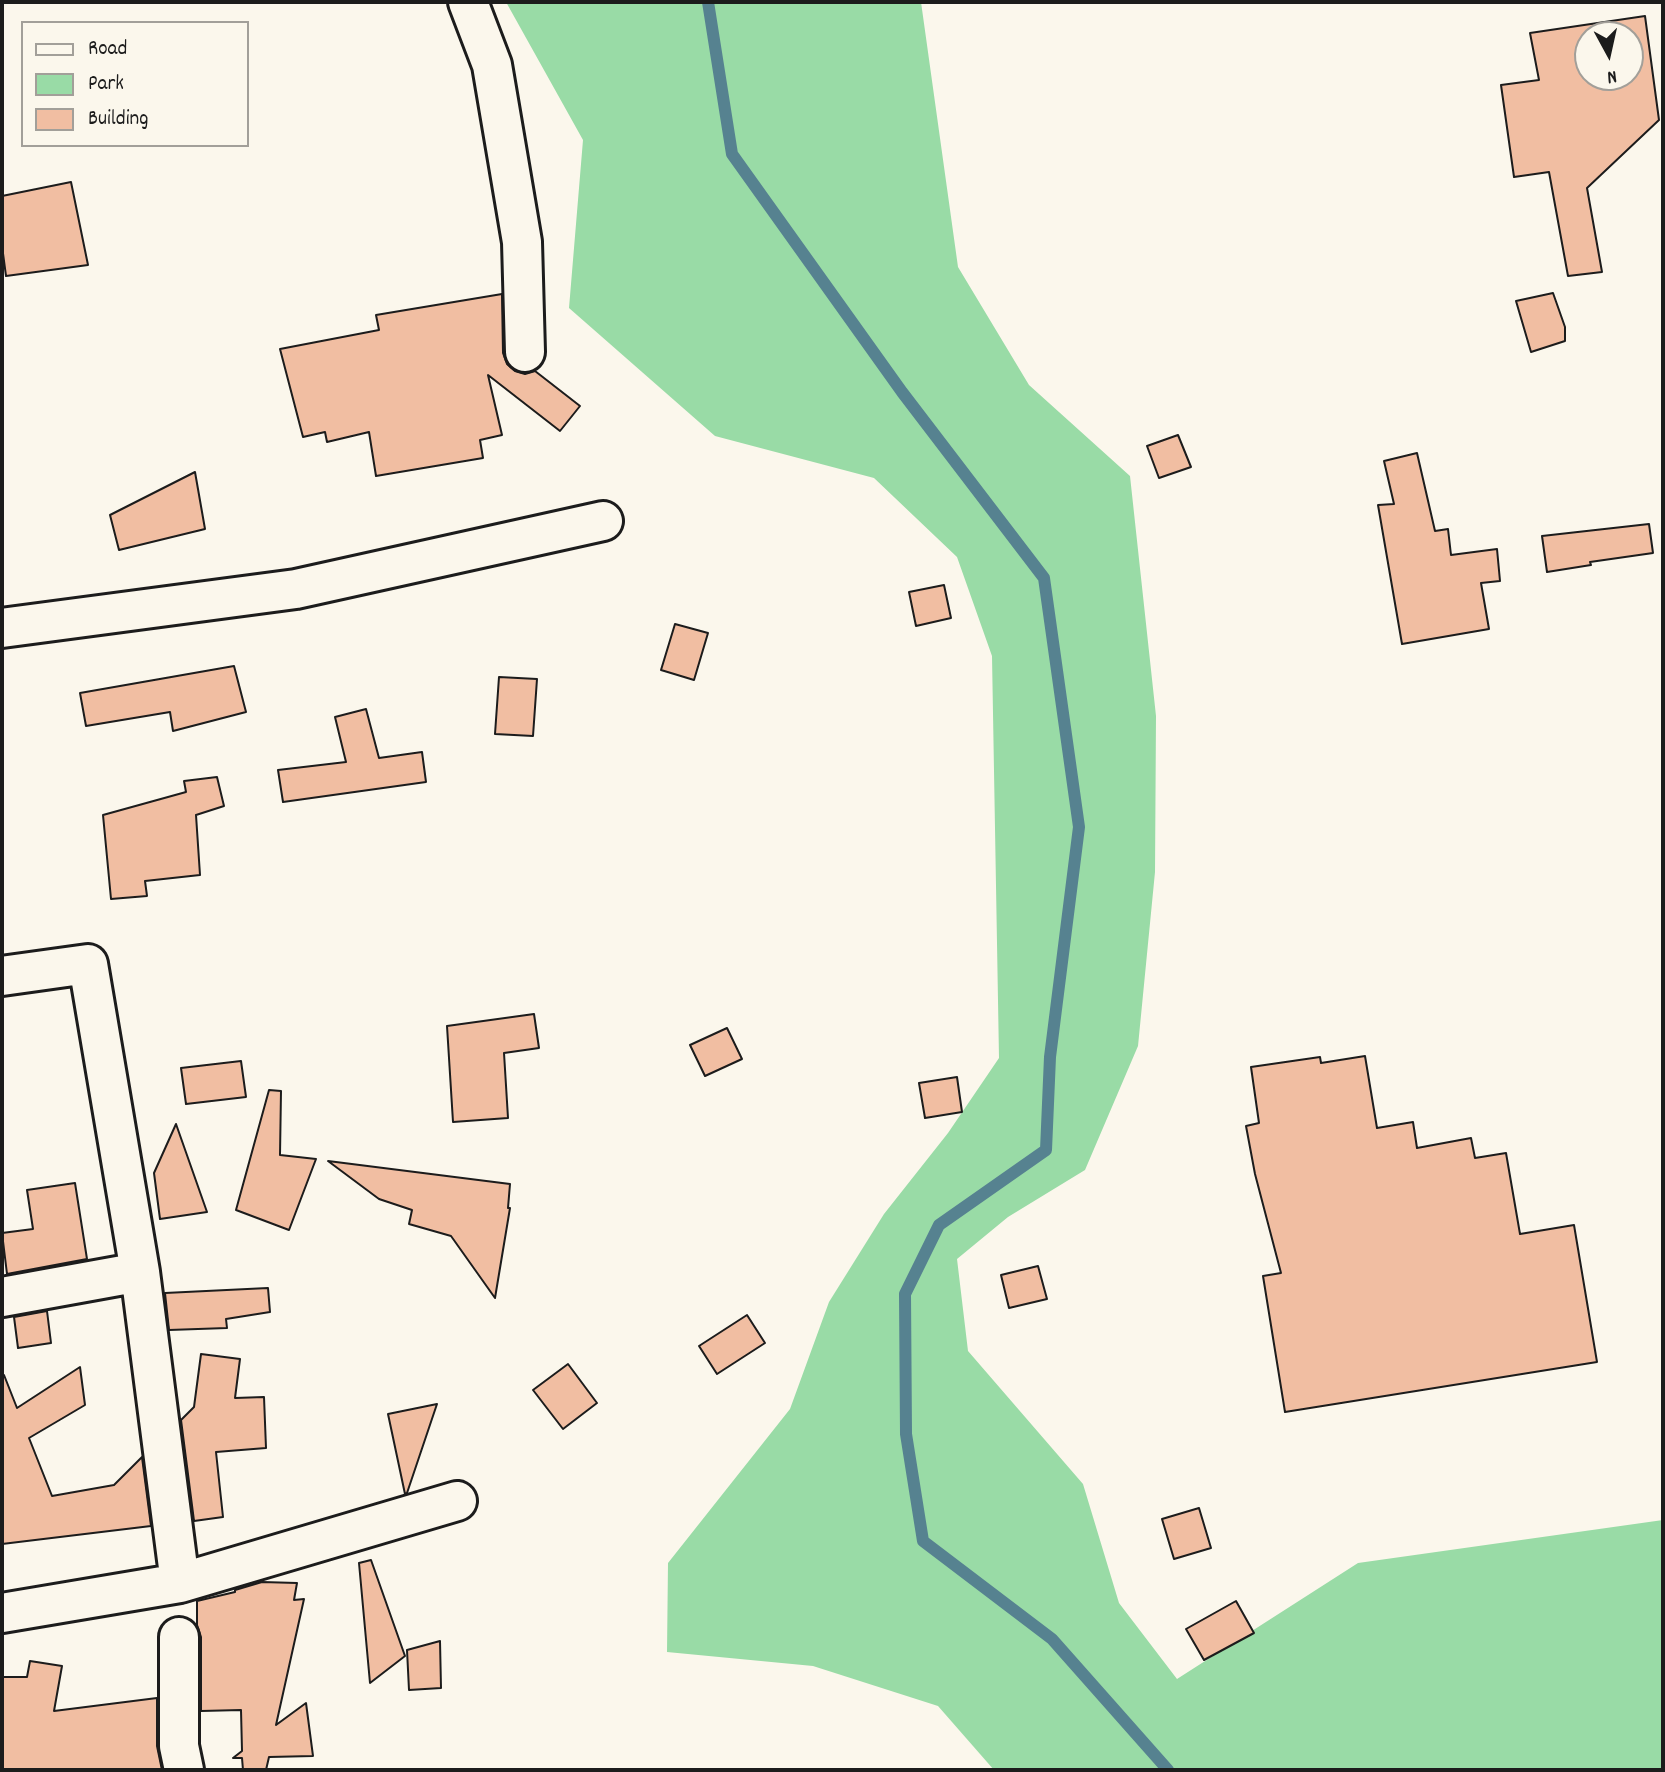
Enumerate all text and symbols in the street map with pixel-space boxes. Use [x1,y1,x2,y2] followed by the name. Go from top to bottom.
[21,21,248,147] legend
[1574,21,1644,91] north arrow
[88,35,127,65] text: Road
[1605,61,1618,89] text: N
[88,70,124,100] text: Park
[88,105,148,135] text: Building

